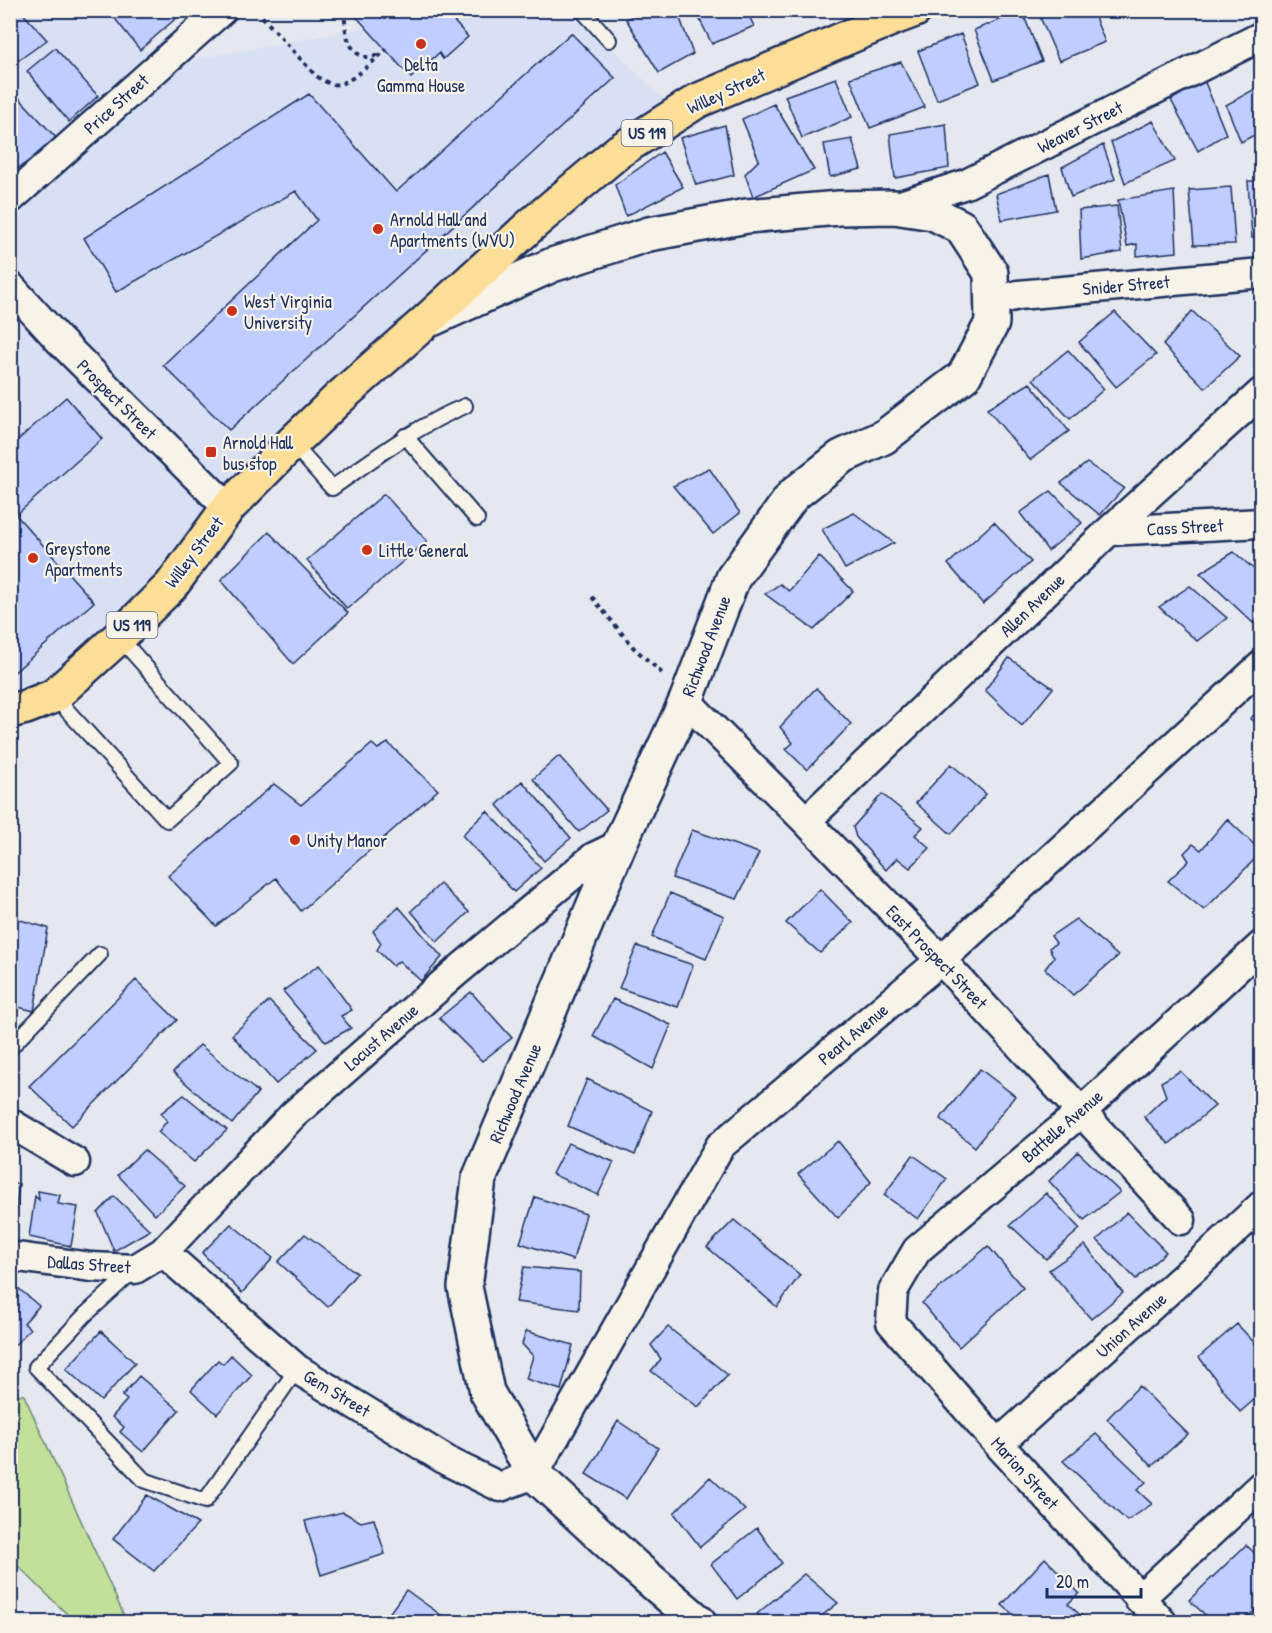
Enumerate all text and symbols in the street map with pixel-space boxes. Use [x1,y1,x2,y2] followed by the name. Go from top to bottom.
[414,37,428,51] marker: Delta Gamma House
[377,52,465,98] place label: Delta Gamma House
[683,62,770,120] street label: Willey Street
[78,67,155,140] street label: Price Street
[1033,94,1128,159] street label: Weaver Street
[622,120,672,146] road number: US 119
[390,207,515,253] place label: Arnold Hall and Apartments (WVU)
[371,222,385,236] marker: Arnold Hall and Apartments (WVU)
[1081,269,1172,301] street label: Snider Street
[244,289,332,335] place label: West Virginia University
[225,304,239,318] marker: West Virginia University
[71,353,163,445] street label: Prospect Street
[223,430,294,476] place label: Arnold Hall bus stop
[204,445,218,459] marker: Arnold Hall bus stop
[159,510,230,593] street label: Willey Street
[1146,512,1225,541] street label: Cass Street
[45,536,122,582] place label: Greystone Apartments
[379,538,468,563] place label: Little General
[360,543,374,557] marker: Little General
[26,551,40,565] marker: Greystone Apartments
[994,568,1070,642] street label: Allen Avenue
[675,592,737,700] street label: Richwood Avenue
[106,612,158,638] road number: US 119
[307,828,387,853] place label: Unity Manor
[288,833,302,847] marker: Unity Manor
[881,899,994,1015] street label: East Prospect Street
[813,997,893,1071] street label: Pearl Avenue
[338,998,424,1076] street label: Locust Avenue
[483,1039,547,1147] street label: Richwood Avenue
[1016,1084,1108,1168] street label: Battelle Avenue
[47,1249,132,1279] street label: Dallas Street
[1090,1287,1172,1363] street label: Union Avenue
[299,1363,376,1423] street label: Gem Street
[986,1431,1065,1515] street label: Marion Street
[1047,1561,1142,1599] scale bar
[1056,1569,1089,1594] text: 20 m

